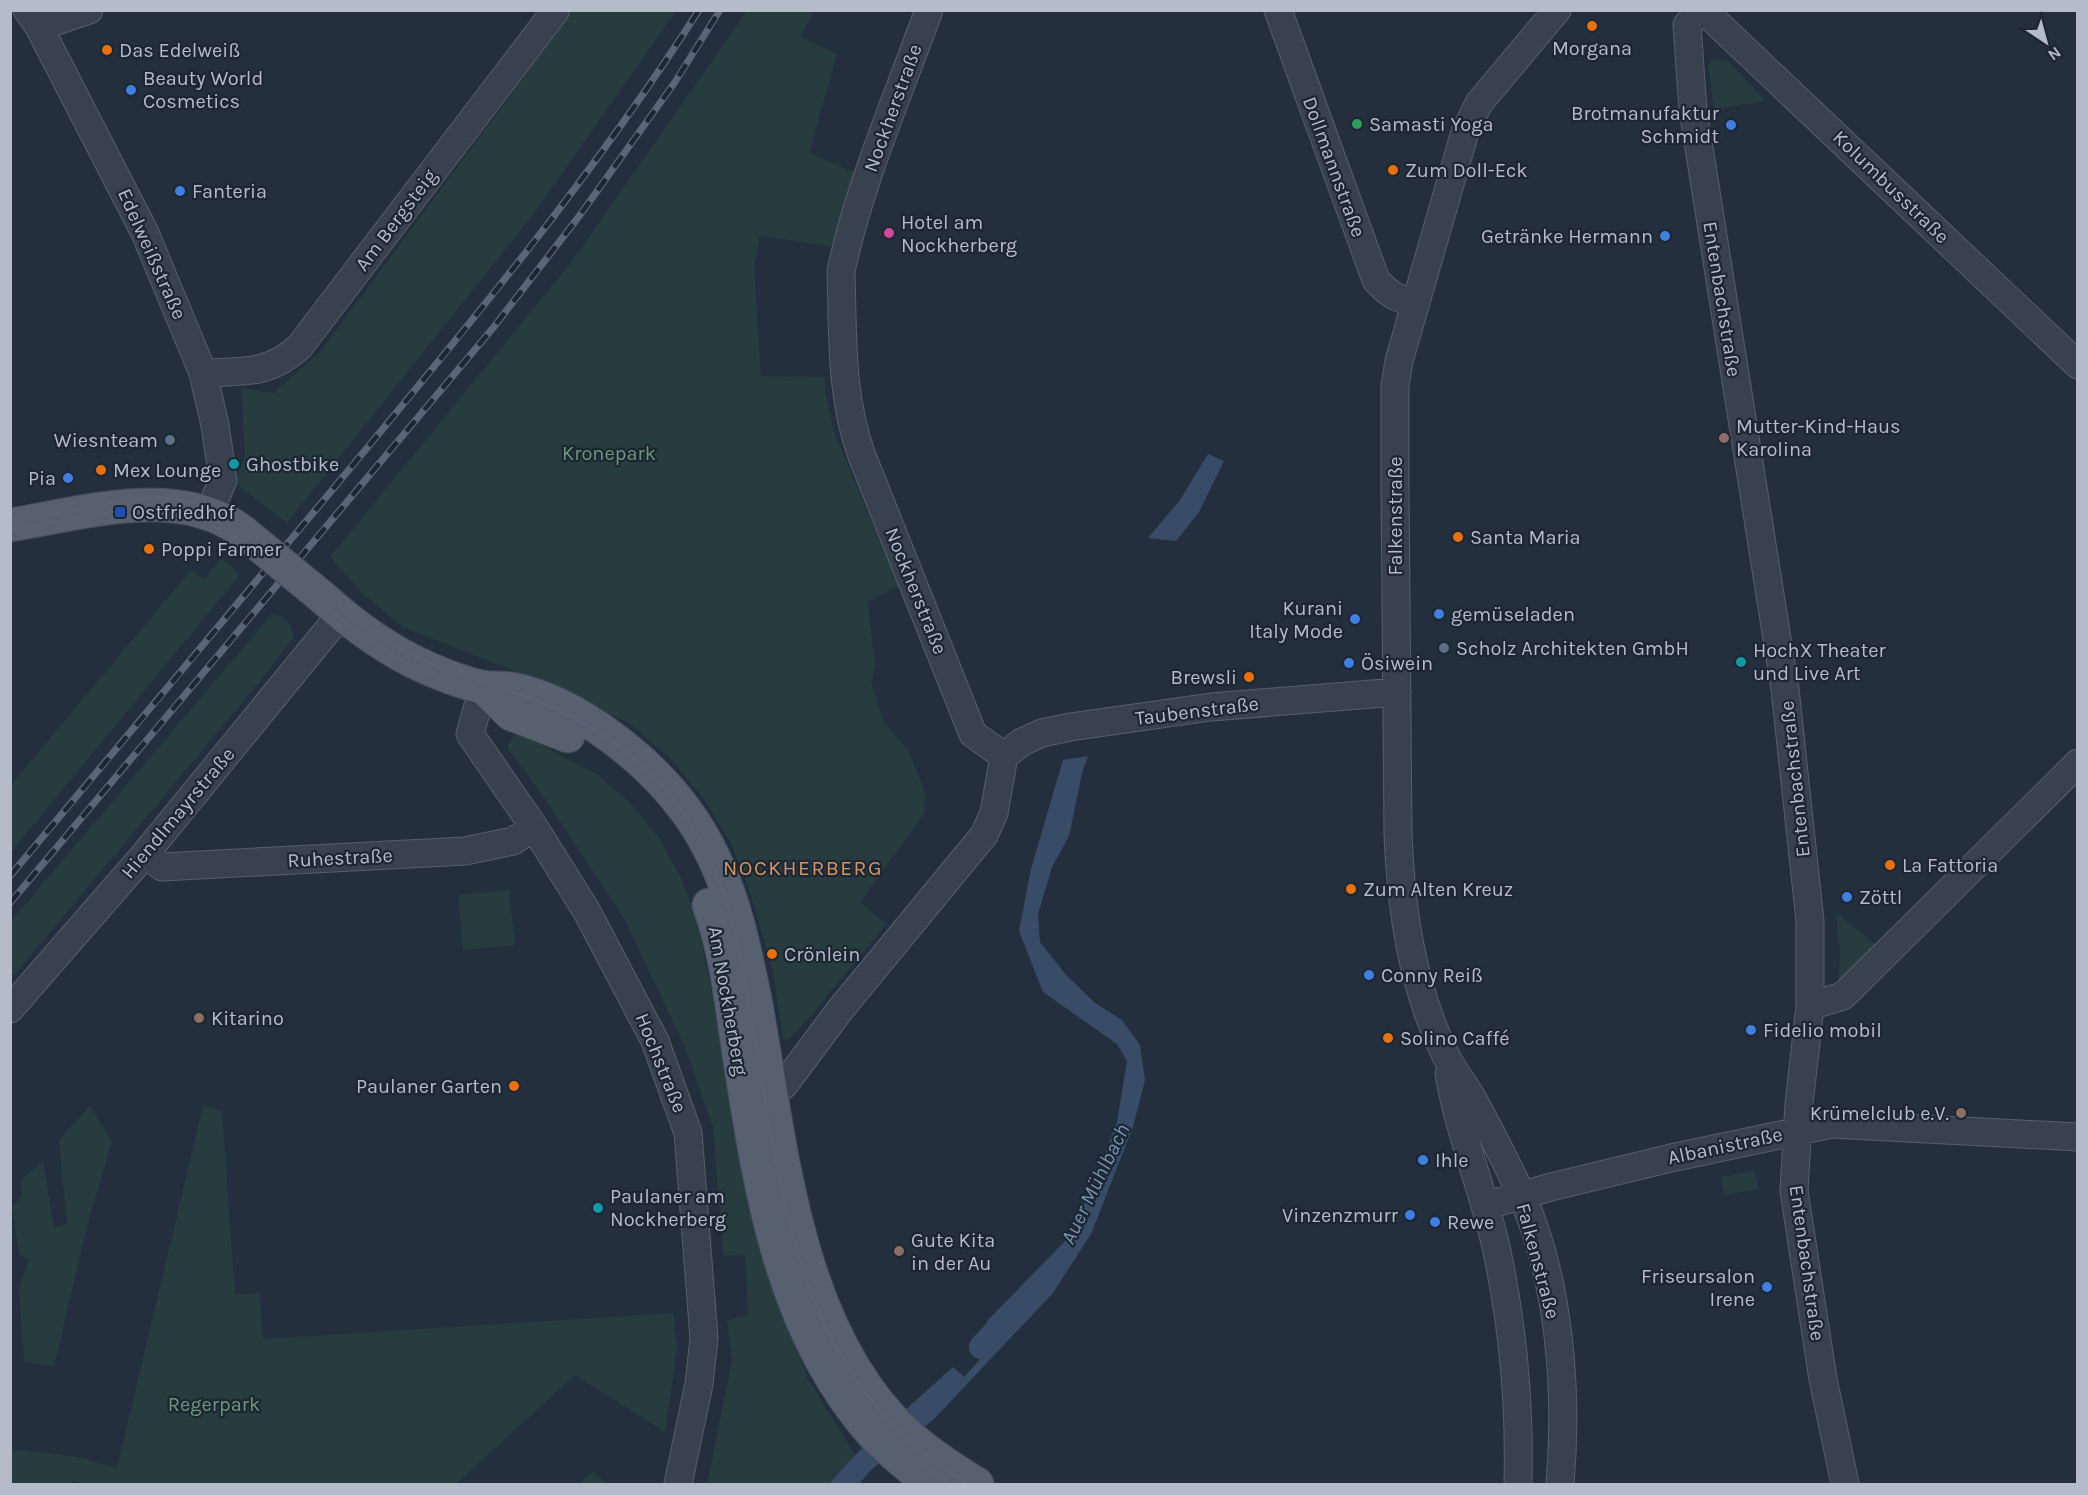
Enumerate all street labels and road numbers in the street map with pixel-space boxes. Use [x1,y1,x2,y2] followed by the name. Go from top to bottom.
[859,41,927,175] street label: Nockherstraße
[1298,94,1370,240] street label: Dollmannstraße
[1828,126,1954,248] street label: Kolumbusstraße
[350,165,442,275] street label: Am Bergsteig
[113,185,191,323] street label: Edelweißstraße
[1698,220,1746,378] street label: Entenbachstraße
[1384,456,1407,576] street label: Falkenstraße
[880,524,952,658] street label: Nockherstraße
[1134,692,1260,730] street label: Taubenstraße
[1775,700,1815,858] street label: Entenbachstraße
[116,743,240,883] street label: Hiendlmayrstraße
[287,844,393,872] street label: Ruhestraße
[704,925,752,1077] street label: Am Nockherberg
[631,1010,691,1116] street label: Hochstraße
[1665,1123,1785,1169] street label: Albanistraße
[1785,1184,1829,1342] street label: Entenbachstraße
[1511,1201,1565,1321] street label: Falkenstraße

